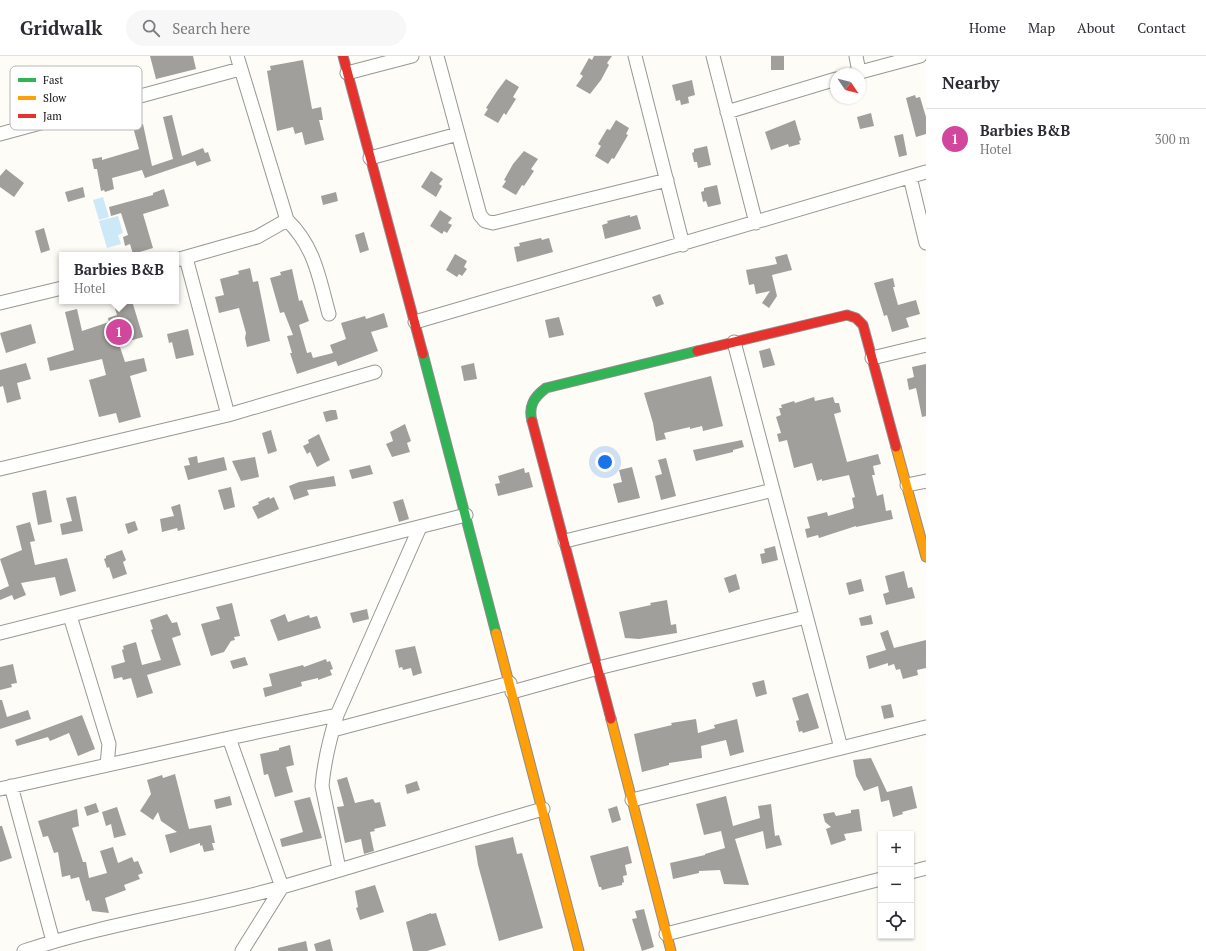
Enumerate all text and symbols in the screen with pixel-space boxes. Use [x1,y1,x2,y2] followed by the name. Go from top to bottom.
[126,10,406,46] search box
[20,15,102,40] text: Gridwalk
[140,17,162,39] icon: search
[172,18,250,38] text: Search here
[969,18,1006,37] text: Home
[1028,18,1055,37] text: Map
[1077,18,1115,37] text: About
[1137,18,1186,37] text: Contact
[10,66,142,130] legend
[830,68,866,104] north arrow
[942,71,1000,94] text: Nearby
[43,73,63,87] text: Fast
[43,91,67,105] text: Slow
[43,109,62,123] text: Jam
[980,120,1070,140] text: Barbies B&B
[951,130,959,148] text: 1
[1155,130,1190,148] text: 300 m
[980,140,1012,158] text: Hotel
[59,252,179,304] popup
[74,259,164,279] text: Barbies B&B
[74,279,106,297] text: Hotel
[106,317,132,347] pin: 1
[595,452,615,472] your location
[878,831,914,939] map controls
[878,831,914,867] button: +
[878,867,914,903] button: −
[878,903,914,939] button: locate

